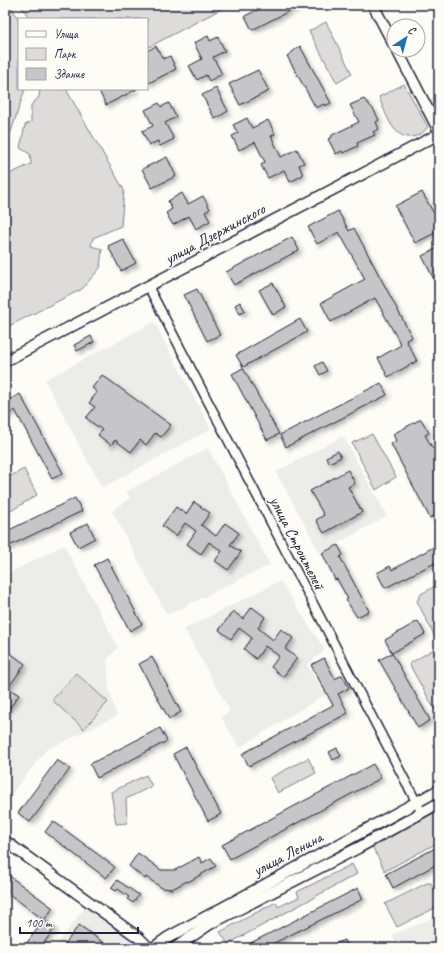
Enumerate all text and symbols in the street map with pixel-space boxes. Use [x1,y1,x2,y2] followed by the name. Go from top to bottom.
[18,18,148,90] legend
[386,18,426,58] north arrow
[406,23,419,38] text: С
[54,26,79,42] text: Улица
[54,46,77,62] text: Парк
[54,66,85,82] text: Здание
[160,199,270,269] street label: улица Дзержинского
[264,492,330,594] street label: улица Строителей
[249,827,328,881] street label: улица Ленина
[20,909,138,935] scale bar
[26,915,53,931] text: 100 m

